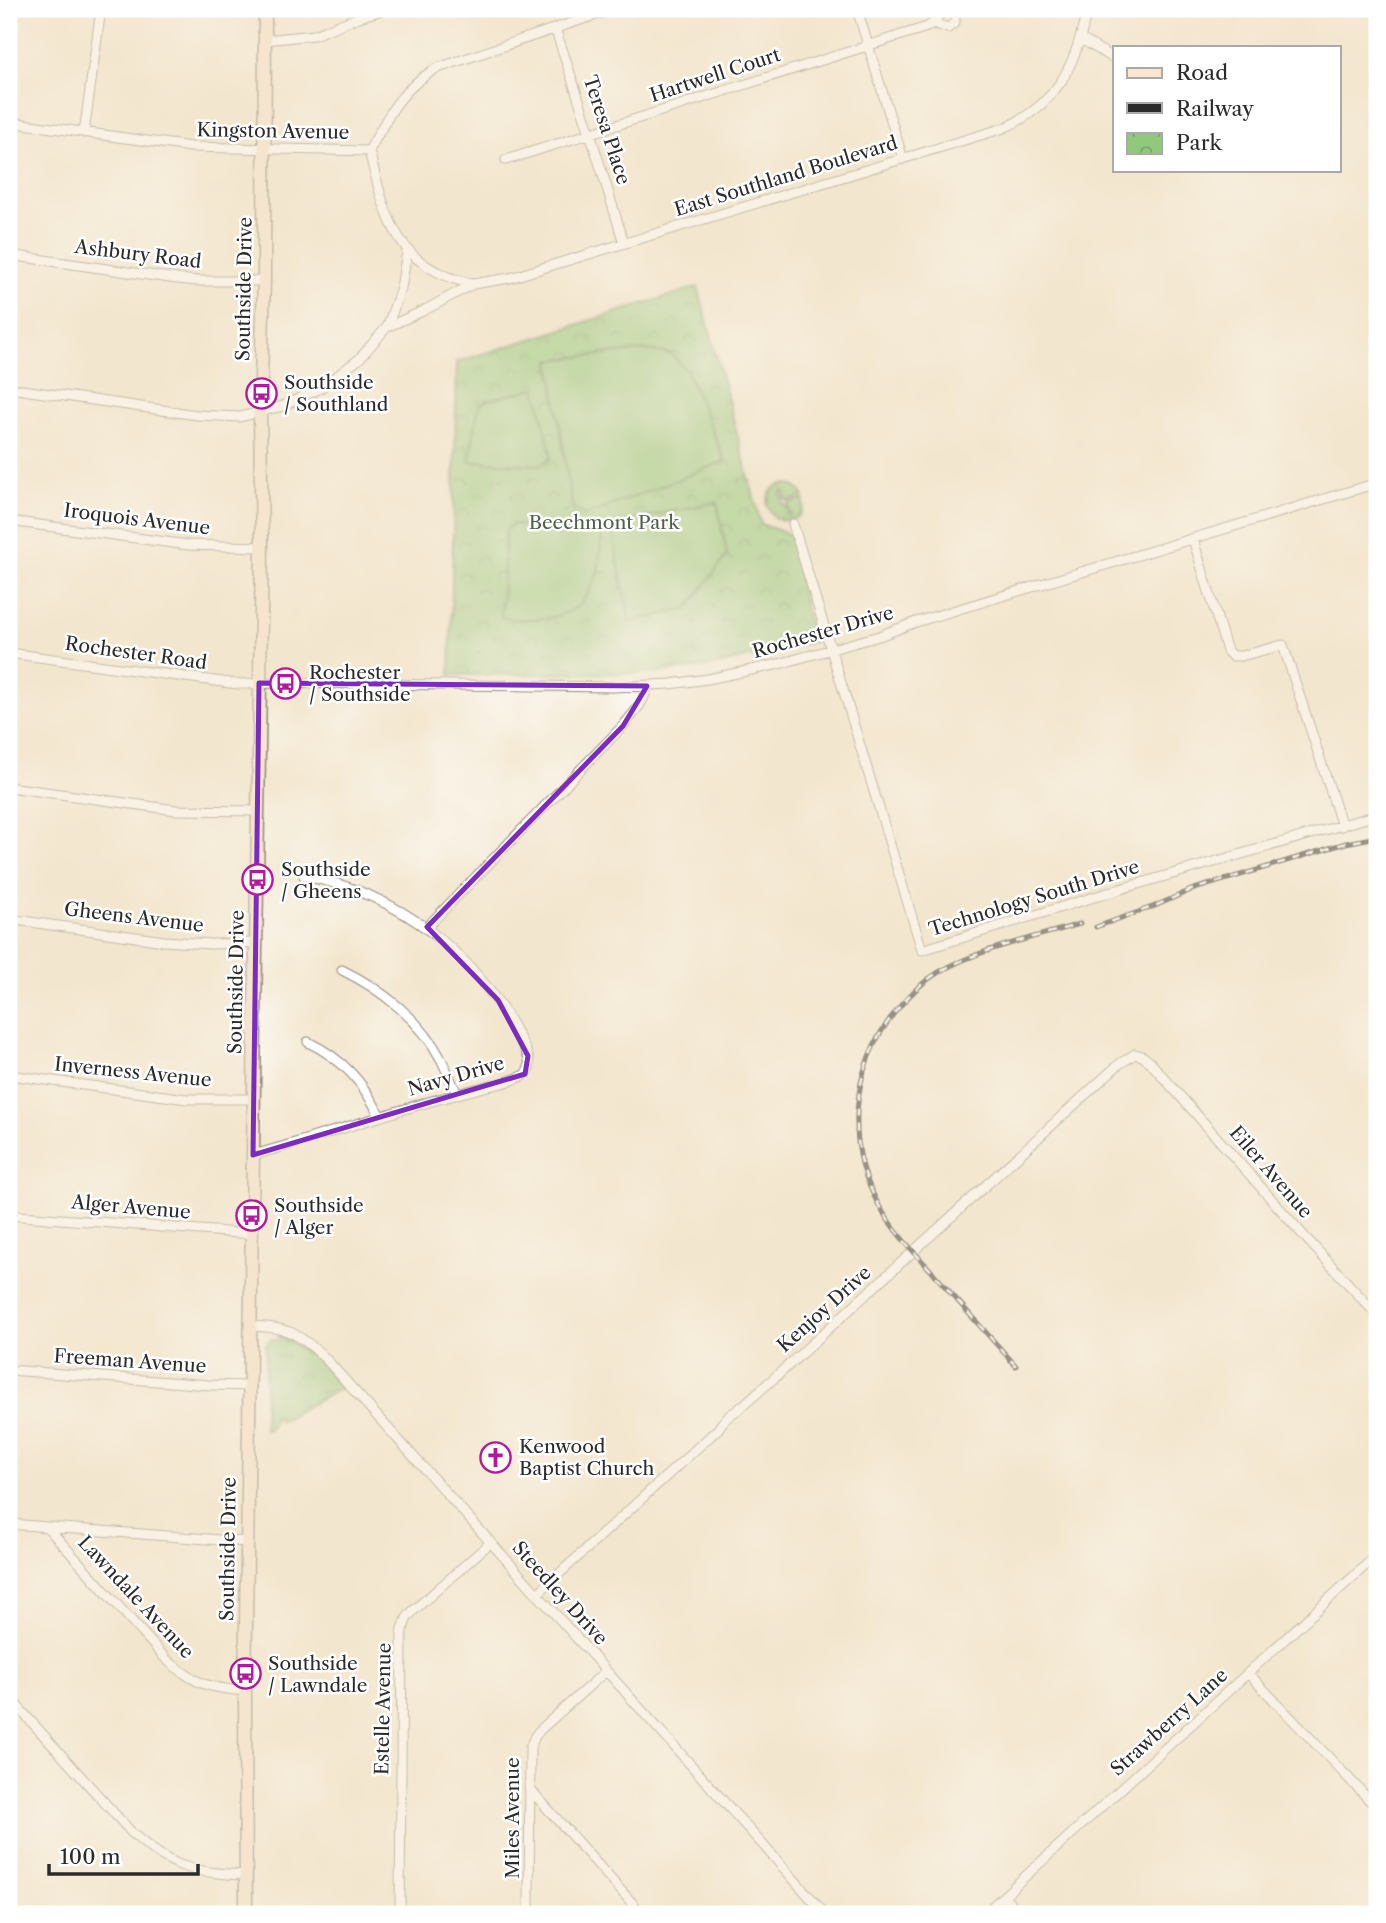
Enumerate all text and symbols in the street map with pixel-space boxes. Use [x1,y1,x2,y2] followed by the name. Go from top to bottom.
[647,43,783,107] street label: Hartwell Court
[1113,46,1340,172] legend
[1176,60,1228,85] text: Road
[579,73,635,187] street label: Teresa Place
[1176,96,1254,121] text: Railway
[196,118,350,144] street label: Kingston Avenue
[1176,130,1222,155] text: Park
[672,131,901,221] street label: East Southland Boulevard
[231,217,257,361] street label: Southside Drive
[72,235,203,273] street label: Ashbury Road
[284,371,389,416] place label: Southside / Southland
[244,376,278,410] bus stop icon: Southside / Southland
[63,499,211,539] street label: Iroquois Avenue
[529,511,680,534] park label: Beechmont Park
[750,601,896,663] street label: Rochester Drive
[64,632,209,674] street label: Rochester Road
[309,661,411,706] place label: Rochester / Southside
[269,666,303,700] bus stop icon: Rochester / Southside
[926,855,1142,941] street label: Technology South Drive
[281,858,371,903] place label: Southside / Gheens
[241,863,275,897] bus stop icon: Southside / Gheens
[63,897,205,937] street label: Gheens Avenue
[223,910,249,1054] street label: Southside Drive
[405,1051,507,1101] street label: Navy Drive
[53,1052,213,1092] street label: Inverness Avenue
[1225,1121,1317,1223] street label: Eiler Avenue
[69,1190,192,1224] street label: Alger Avenue
[274,1194,364,1239] place label: Southside / Alger
[234,1199,268,1233] bus stop icon: Southside / Alger
[773,1261,875,1357] street label: Kenjoy Drive
[53,1344,207,1378] street label: Freeman Avenue
[519,1435,654,1480] place label: Kenwood Baptist Church
[479,1440,513,1474] church icon: Kenwood Baptist Church
[215,1477,241,1621] street label: Southside Drive
[73,1531,199,1663] street label: Lawndale Avenue
[508,1537,612,1649] street label: Steedley Drive
[370,1643,396,1775] street label: Estelle Avenue
[268,1652,367,1697] place label: Southside / Lawndale
[228,1657,262,1691] bus stop icon: Southside / Lawndale
[1106,1663,1232,1781] street label: Strawberry Lane
[501,1757,524,1879] street label: Miles Avenue
[49,1832,198,1876] scale bar
[60,1844,121,1869] text: 100 m

